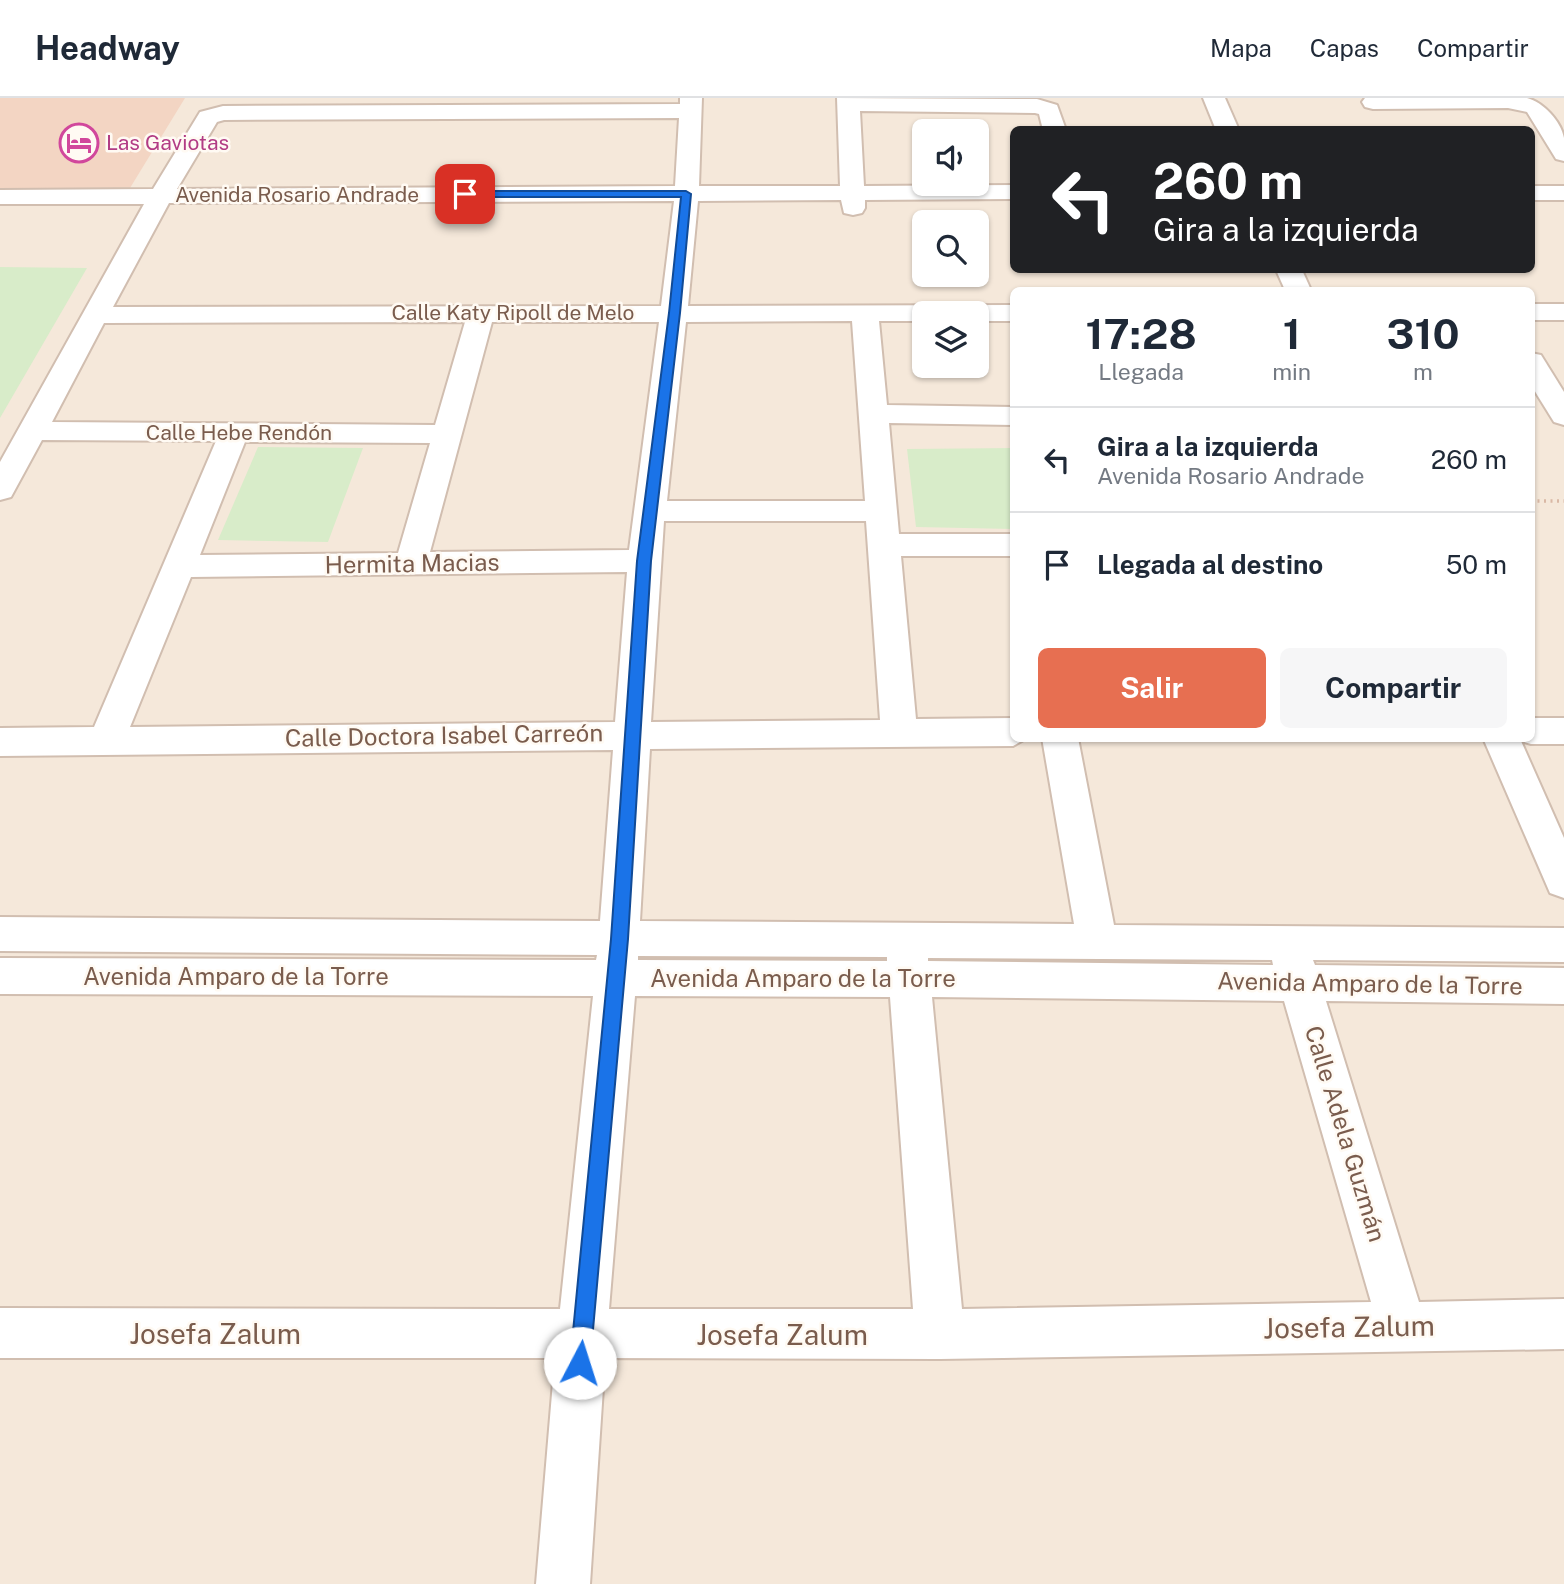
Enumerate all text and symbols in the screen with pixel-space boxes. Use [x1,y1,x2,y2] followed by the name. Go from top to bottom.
[35,29,180,67] text: Headway
[1210,34,1272,62] text: Mapa
[1310,34,1379,62] text: Capas
[1417,34,1529,62] text: Compartir
[912,119,989,378] map controls
[912,119,989,196] button: sound
[58,122,100,164] hotel icon: Las Gaviotas
[106,130,229,155] place label: Las Gaviotas
[1153,152,1303,210] text: 260 m
[1038,154,1129,245] icon: left
[435,164,495,224] pin
[446,175,484,213] icon: arrive
[175,182,419,207] street label: Avenida Rosario Andrade
[912,210,989,287] button: search
[1153,211,1419,248] text: Gira a la izquierda
[392,300,634,325] street label: Calle Katy Ripoll de Melo
[912,301,989,378] button: layers
[1085,309,1197,358] text: 17:28
[1283,309,1301,358] text: 1
[1387,309,1460,358] text: 310
[1098,358,1184,385] text: Llegada
[1272,358,1311,385] text: min
[1413,358,1433,385] text: m
[146,420,332,445] street label: Calle Hebe Rendón
[1097,431,1319,462] text: Gira a la izquierda
[1038,441,1076,479] icon: left
[1431,444,1507,475] text: 260 m
[1097,462,1364,489] text: Avenida Rosario Andrade
[1038,546,1076,584] icon: arrive
[324,547,500,579] street label: Hermita Macias
[1097,549,1323,580] text: Llegada al destino
[1446,549,1507,580] text: 50 m
[1038,648,1266,728] button: Salir
[1280,648,1507,728] button: Compartir
[285,718,603,752] street label: Calle Doctora Isabel Carreón
[83,962,389,990] street label: Avenida Amparo de la Torre
[650,964,956,992] street label: Avenida Amparo de la Torre
[1217,966,1523,1000] street label: Avenida Amparo de la Torre
[1300,1022,1392,1245] street label: Calle Adela Guzmán
[1263,1309,1435,1344] street label: Josefa Zalum
[129,1317,301,1350] street label: Josefa Zalum
[696,1318,868,1351] street label: Josefa Zalum
[543,1326,617,1400] position arrow

